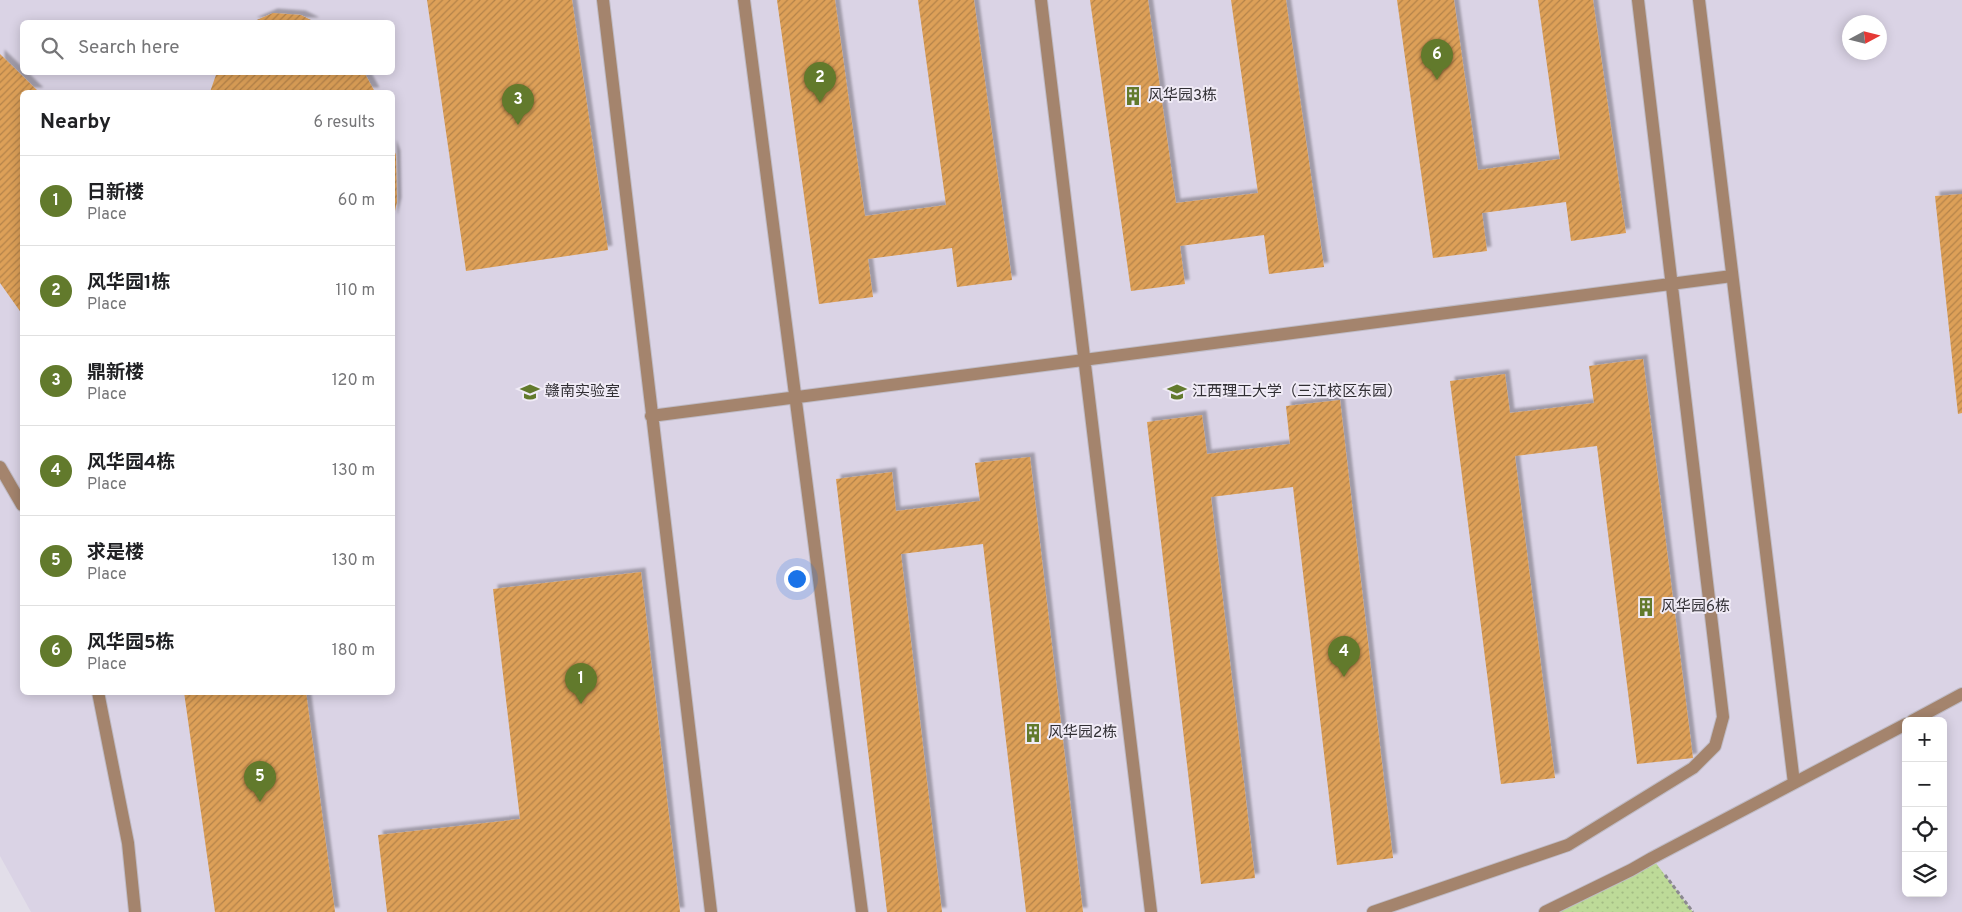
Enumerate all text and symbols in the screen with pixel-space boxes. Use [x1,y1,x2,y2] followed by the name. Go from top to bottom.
[1842,15,1887,60] north arrow
[20,20,395,75] search box
[38,34,66,62] icon: search
[78,36,180,60] text: Search here
[1421,39,1453,80] pin: 6
[804,62,836,103] pin: 2
[502,84,534,125] pin: 3
[1122,85,1144,107] building icon: 风华园3栋
[1148,86,1217,106] place label: 风华园3栋
[40,109,111,136] text: Nearby
[313,113,375,133] text: 6 results
[87,181,144,205] text: 日新楼
[53,191,59,211] text: 1
[338,191,375,211] text: 60 m
[87,205,127,225] text: Place
[87,271,171,295] text: 风华园1栋
[51,281,61,301] text: 2
[335,281,375,301] text: 110 m
[87,295,127,315] text: Place
[87,361,144,385] text: 鼎新楼
[51,371,61,391] text: 3
[332,371,375,391] text: 120 m
[519,381,541,403] school or university icon: 赣南实验室
[1166,381,1188,403] school or university icon: 江西理工大学（三江校区东园）
[1192,382,1402,402] place label: 江西理工大学（三江校区东园）
[545,383,620,402] place label: 赣南实验室
[87,385,127,405] text: Place
[87,451,175,475] text: 风华园4栋
[51,461,61,481] text: 4
[332,461,375,481] text: 130 m
[87,475,127,495] text: Place
[87,541,144,565] text: 求是楼
[51,551,61,571] text: 5
[332,551,375,571] text: 130 m
[87,565,127,585] text: Place
[784,566,810,592] your location
[1635,596,1657,618] building icon: 风华园6栋
[1661,597,1730,617] place label: 风华园6栋
[87,631,175,655] text: 风华园5栋
[1328,636,1360,677] pin: 4
[51,641,61,661] text: 6
[332,641,375,661] text: 180 m
[87,655,127,675] text: Place
[565,663,597,704] pin: 1
[1902,717,1947,897] map controls
[1902,717,1947,762] button: +
[1022,722,1044,744] building icon: 风华园2栋
[1048,723,1117,743] place label: 风华园2栋
[244,761,276,802] pin: 5
[1902,762,1947,807] button: −
[1902,807,1947,852] button: locate
[1902,852,1947,897] button: layers

